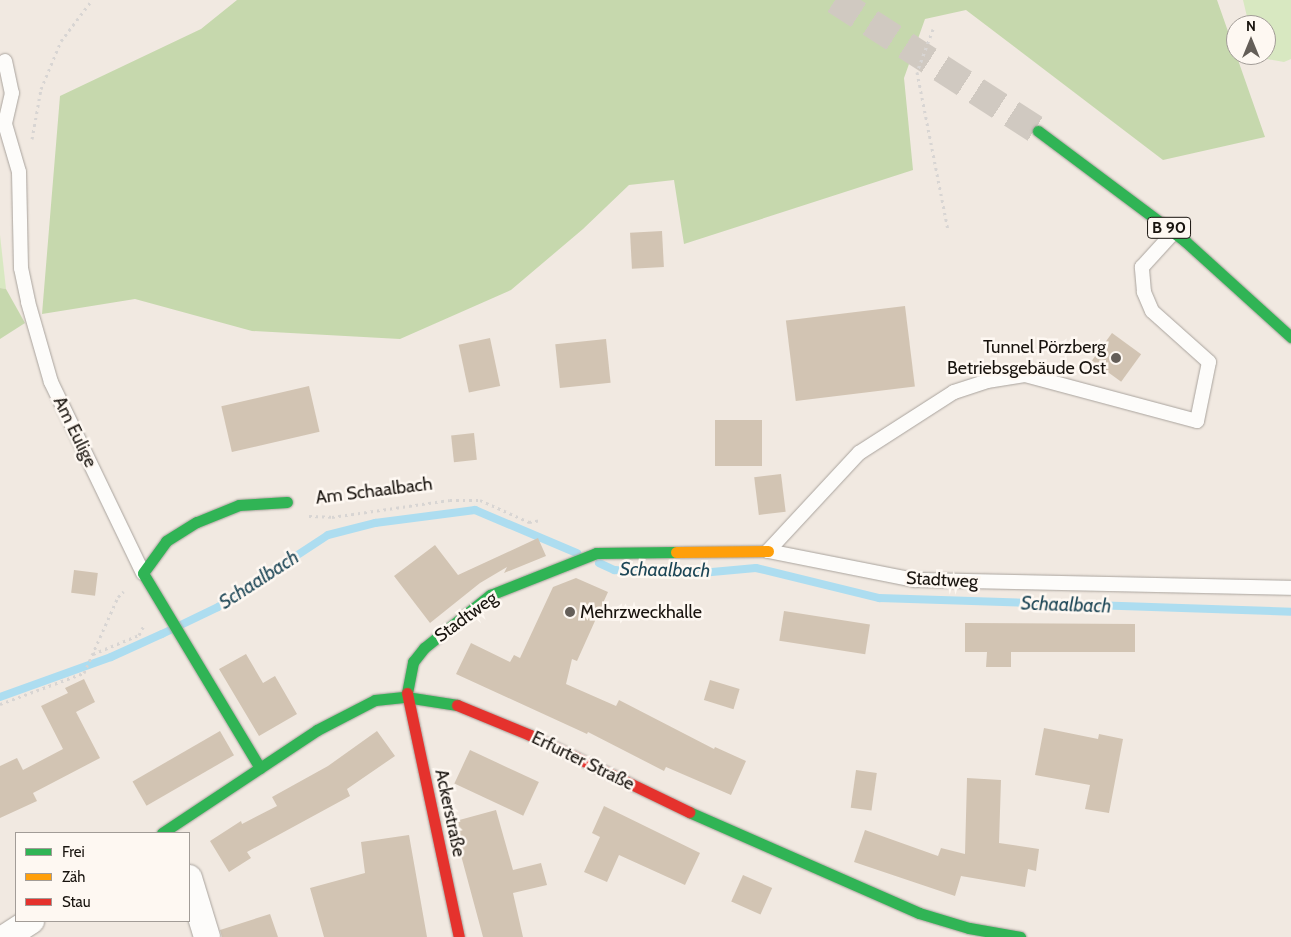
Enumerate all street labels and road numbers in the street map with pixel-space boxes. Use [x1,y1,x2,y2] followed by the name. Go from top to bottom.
[1146,214,1192,242] road number: B 90
[49,393,101,471] street label: Am Eulige
[314,473,434,509] street label: Am Schaalbach
[905,567,979,593] street label: Stadtweg
[430,587,502,647] street label: Stadtweg
[528,727,638,795] street label: Erfurter Straße
[430,767,470,859] street label: Ackerstraße

